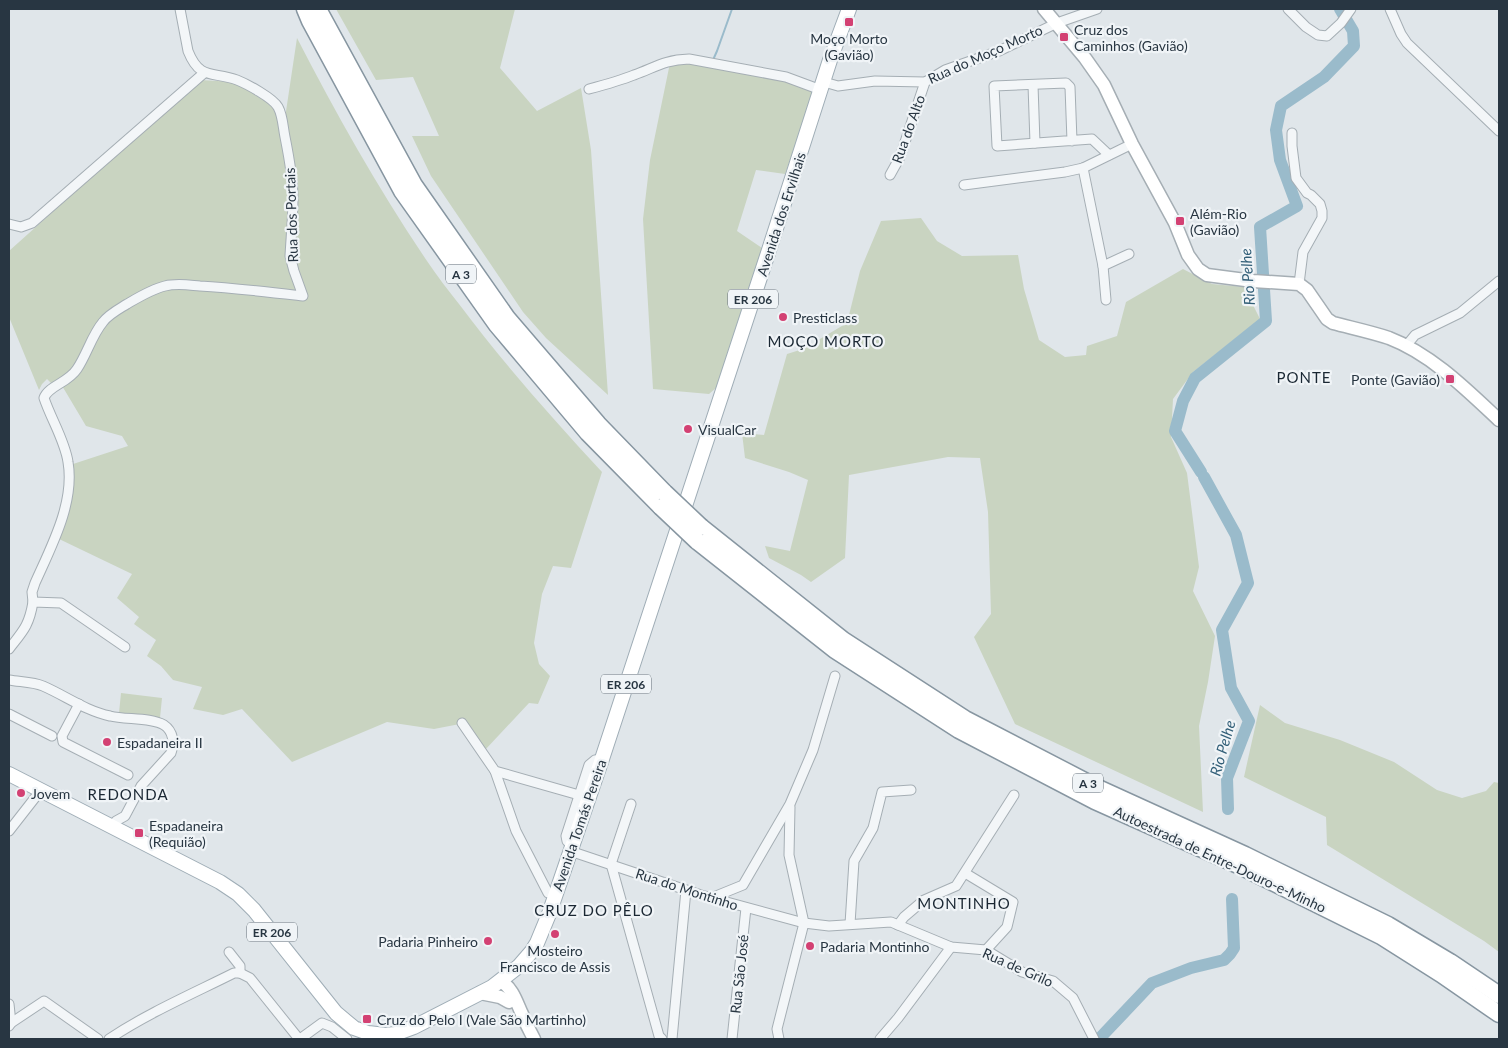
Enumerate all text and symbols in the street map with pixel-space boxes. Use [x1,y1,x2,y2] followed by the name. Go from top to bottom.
[843,16,855,28] marker: Moço Morto (Gavião)
[925,21,1045,87] street label: Rua do Moço Morto
[1074,21,1188,54] place label: Cruz dos Caminhos (Gavião)
[810,30,888,63] place label: Moço Morto (Gavião)
[1058,31,1070,43] marker: Cruz dos Caminhos (Gavião)
[888,92,928,165] street label: Rua do Alto
[753,150,809,278] street label: Avenida dos Ervilhais
[281,167,301,263] street label: Rua dos Portais
[1190,205,1247,238] place label: Além-Rio (Gavião)
[1174,215,1186,227] marker: Além-Rio (Gavião)
[1236,248,1258,306] water label: Rio Pelhe
[446,264,476,284] road number: A 3
[728,290,778,308] road number: ER 206
[793,309,857,326] place label: Presticlass
[777,311,789,323] marker: Presticlass
[768,332,884,350] district label: MOÇO MORTO
[1277,368,1332,386] district label: PONTE
[1351,371,1440,388] place label: Ponte (Gavião)
[1444,373,1456,385] marker: Ponte (Gavião)
[698,421,756,438] place label: VisualCar
[682,423,694,435] marker: VisualCar
[601,674,651,694] road number: ER 206
[1205,718,1239,778] water label: Rio Pelhe
[117,734,203,751] place label: Espadaneira II
[101,736,113,748] marker: Espadaneira II
[548,757,610,893] street label: Avenida Tomás Pereira
[1073,774,1103,792] road number: A 3
[31,785,70,802] place label: Jovem
[87,785,169,803] district label: REDONDA
[15,787,27,799] marker: Jovem
[1111,802,1329,916] street label: Autoestrada de Entre-Douro-e-Minho
[149,817,223,850] place label: Espadaneira (Requião)
[133,827,145,839] marker: Espadaneira (Requião)
[634,864,740,914] street label: Rua do Montinho
[917,894,1011,912] district label: MONTINHO
[534,901,654,919] district label: CRUZ DO PÊLO
[247,922,297,942] road number: ER 206
[549,928,561,940] marker: Mosteiro Francisco de Assis
[378,933,478,950] place label: Padaria Pinheiro
[726,934,752,1014] street label: Rua São José
[482,935,494,947] marker: Padaria Pinheiro
[820,938,930,955] place label: Padaria Montinho
[804,940,816,952] marker: Padaria Montinho
[500,942,610,975] place label: Mosteiro Francisco de Assis
[980,944,1056,990] street label: Rua de Grilo
[377,1011,586,1028] place label: Cruz do Pelo I (Vale São Martinho)
[361,1013,373,1025] marker: Cruz do Pelo I (Vale São Martinho)

